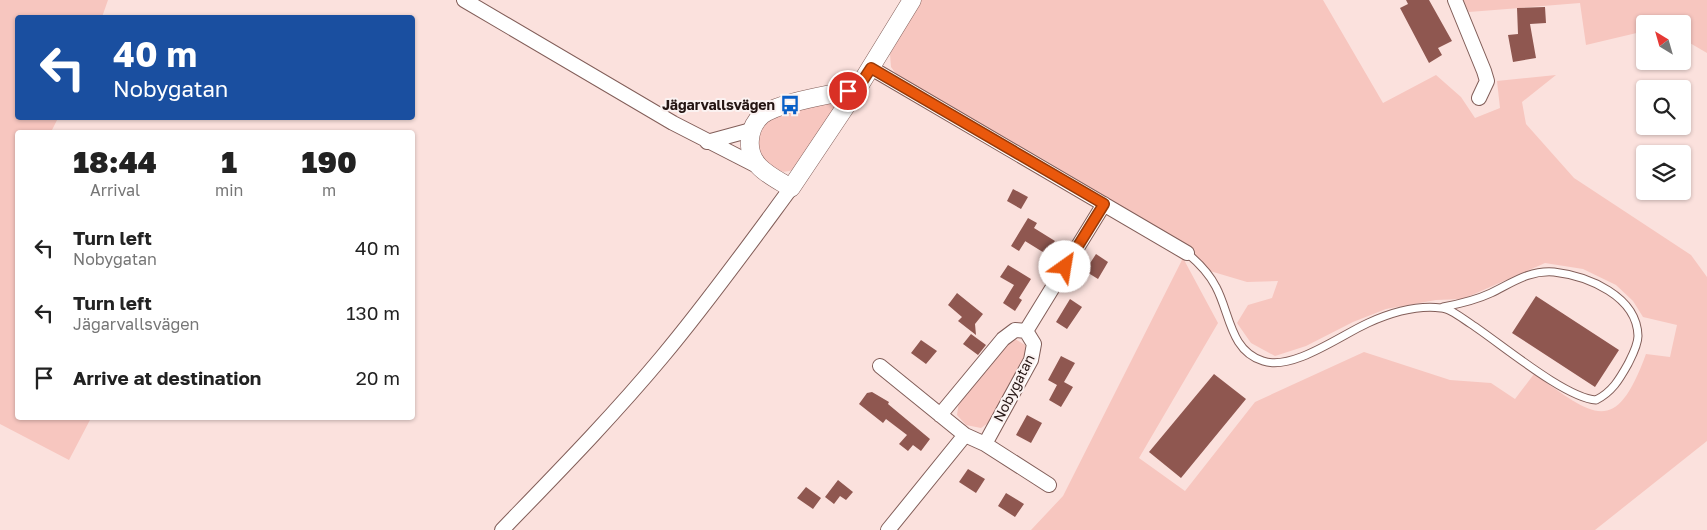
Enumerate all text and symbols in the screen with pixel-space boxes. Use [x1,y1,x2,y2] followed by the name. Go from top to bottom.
[1636,15,1691,70] north arrow
[1636,15,1691,200] map controls
[113,33,197,75] text: 40 m
[30,35,95,100] icon: left
[827,70,869,112] pin
[113,75,228,102] text: Nobygatan
[834,77,862,105] icon: arrive
[1636,80,1691,135] button: search
[779,94,801,116] bus stop icon: Jägarvallsvägen
[662,96,775,113] place label: Jägarvallsvägen
[73,144,157,180] text: 18:44
[221,144,237,180] text: 1
[302,144,357,180] text: 190
[1636,145,1691,200] button: layers
[90,180,140,200] text: Arrival
[215,180,243,200] text: min
[322,180,336,200] text: m
[73,226,152,249] text: Turn left
[30,234,58,262] icon: left
[355,236,400,259] text: 40 m
[1038,240,1090,292] position arrow
[73,249,157,269] text: Nobygatan
[73,291,152,314] text: Turn left
[30,299,58,327] icon: left
[346,301,400,324] text: 130 m
[73,314,199,334] text: Jägarvallsvägen
[989,351,1038,424] street label: Nobygatan
[30,364,58,392] icon: arrive
[73,366,261,389] text: Arrive at destination
[356,366,400,389] text: 20 m

